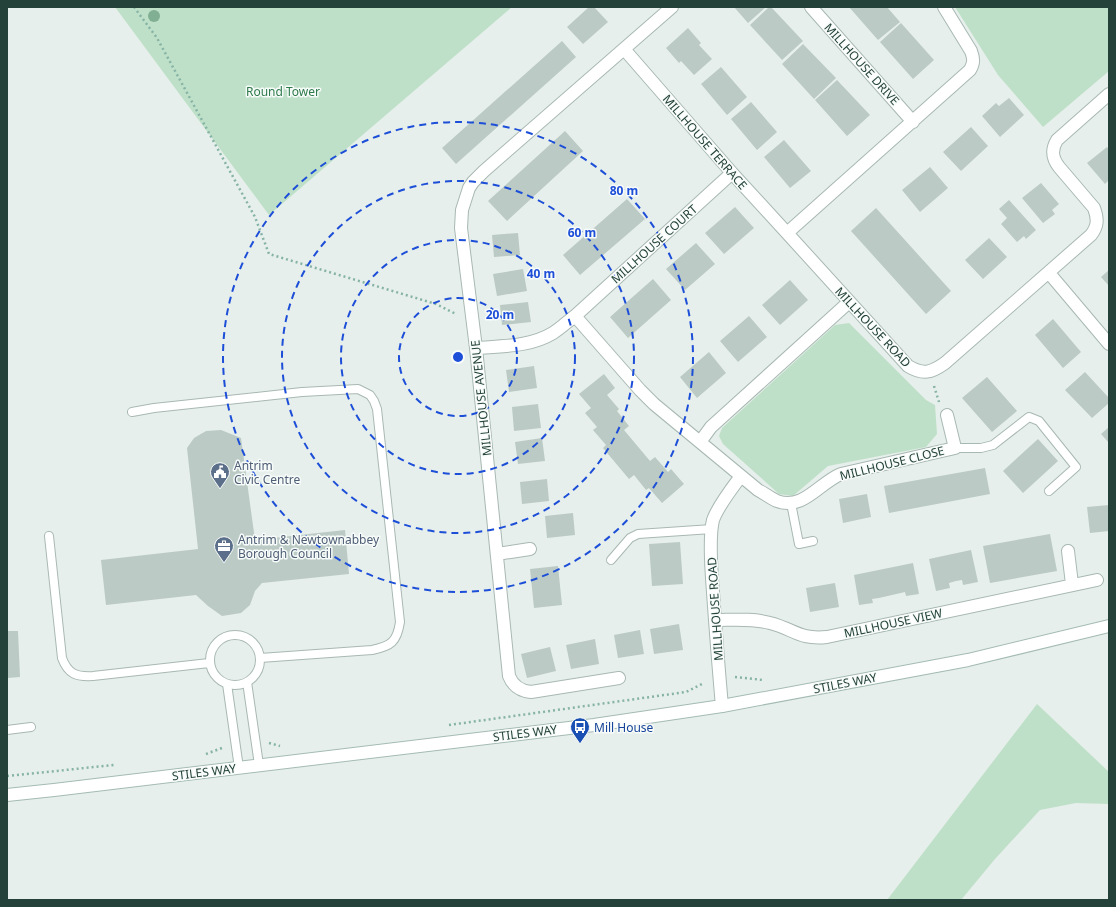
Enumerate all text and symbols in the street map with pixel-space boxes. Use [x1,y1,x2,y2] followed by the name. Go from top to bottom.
[821,19,903,109] street label: MILLHOUSE DRIVE
[246,83,320,100] park label: Round Tower
[659,91,751,193] street label: MILLHOUSE TERRACE
[610,182,638,199] text: 80 m
[607,200,701,287] street label: MILLHOUSE COURT
[568,224,596,241] text: 60 m
[527,265,555,282] text: 40 m
[831,283,915,371] street label: MILLHOUSE ROAD
[486,306,514,323] text: 20 m
[466,339,496,457] street label: MILLHOUSE AVENUE
[451,350,465,364] centre of rings
[838,442,946,484] street label: MILLHOUSE CLOSE
[234,457,301,488] place label: Antrim Civic Centre
[209,461,231,489] public building icon: Antrim Civic Centre
[238,531,380,562] place label: Antrim & Newtownabbey Borough Council
[213,535,235,563] office icon: Antrim & Newtownabbey Borough Council
[703,556,727,661] street label: MILLHOUSE ROAD
[842,604,944,642] street label: MILLHOUSE VIEW
[812,668,878,697] street label: STILES WAY
[569,716,591,744] bus stop icon: Mill House
[594,719,654,736] place label: Mill House
[492,721,558,745] street label: STILES WAY
[171,760,237,784] street label: STILES WAY

